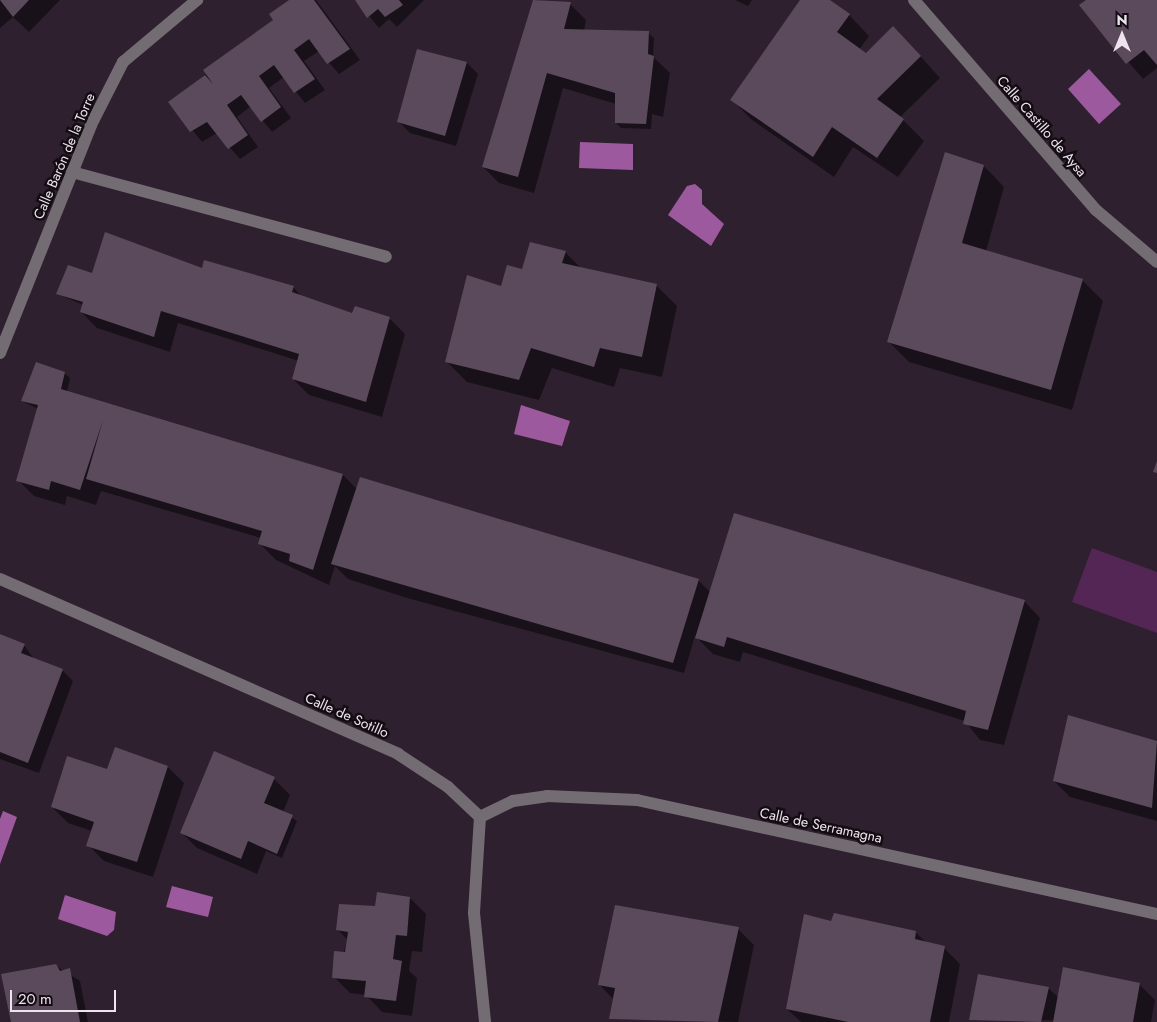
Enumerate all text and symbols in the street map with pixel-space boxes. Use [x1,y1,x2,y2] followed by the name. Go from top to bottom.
[1097,10,1147,60] north arrow
[1116,10,1128,30] text: N
[994,72,1090,180] street label: Calle Castillo de Aysa
[30,90,98,222] street label: Calle Barón de la Torre
[302,689,392,741] street label: Calle de Sotillo
[758,804,884,846] street label: Calle de Serramagna
[12,980,119,1012] scale bar
[18,988,52,1010] text: 20 m

